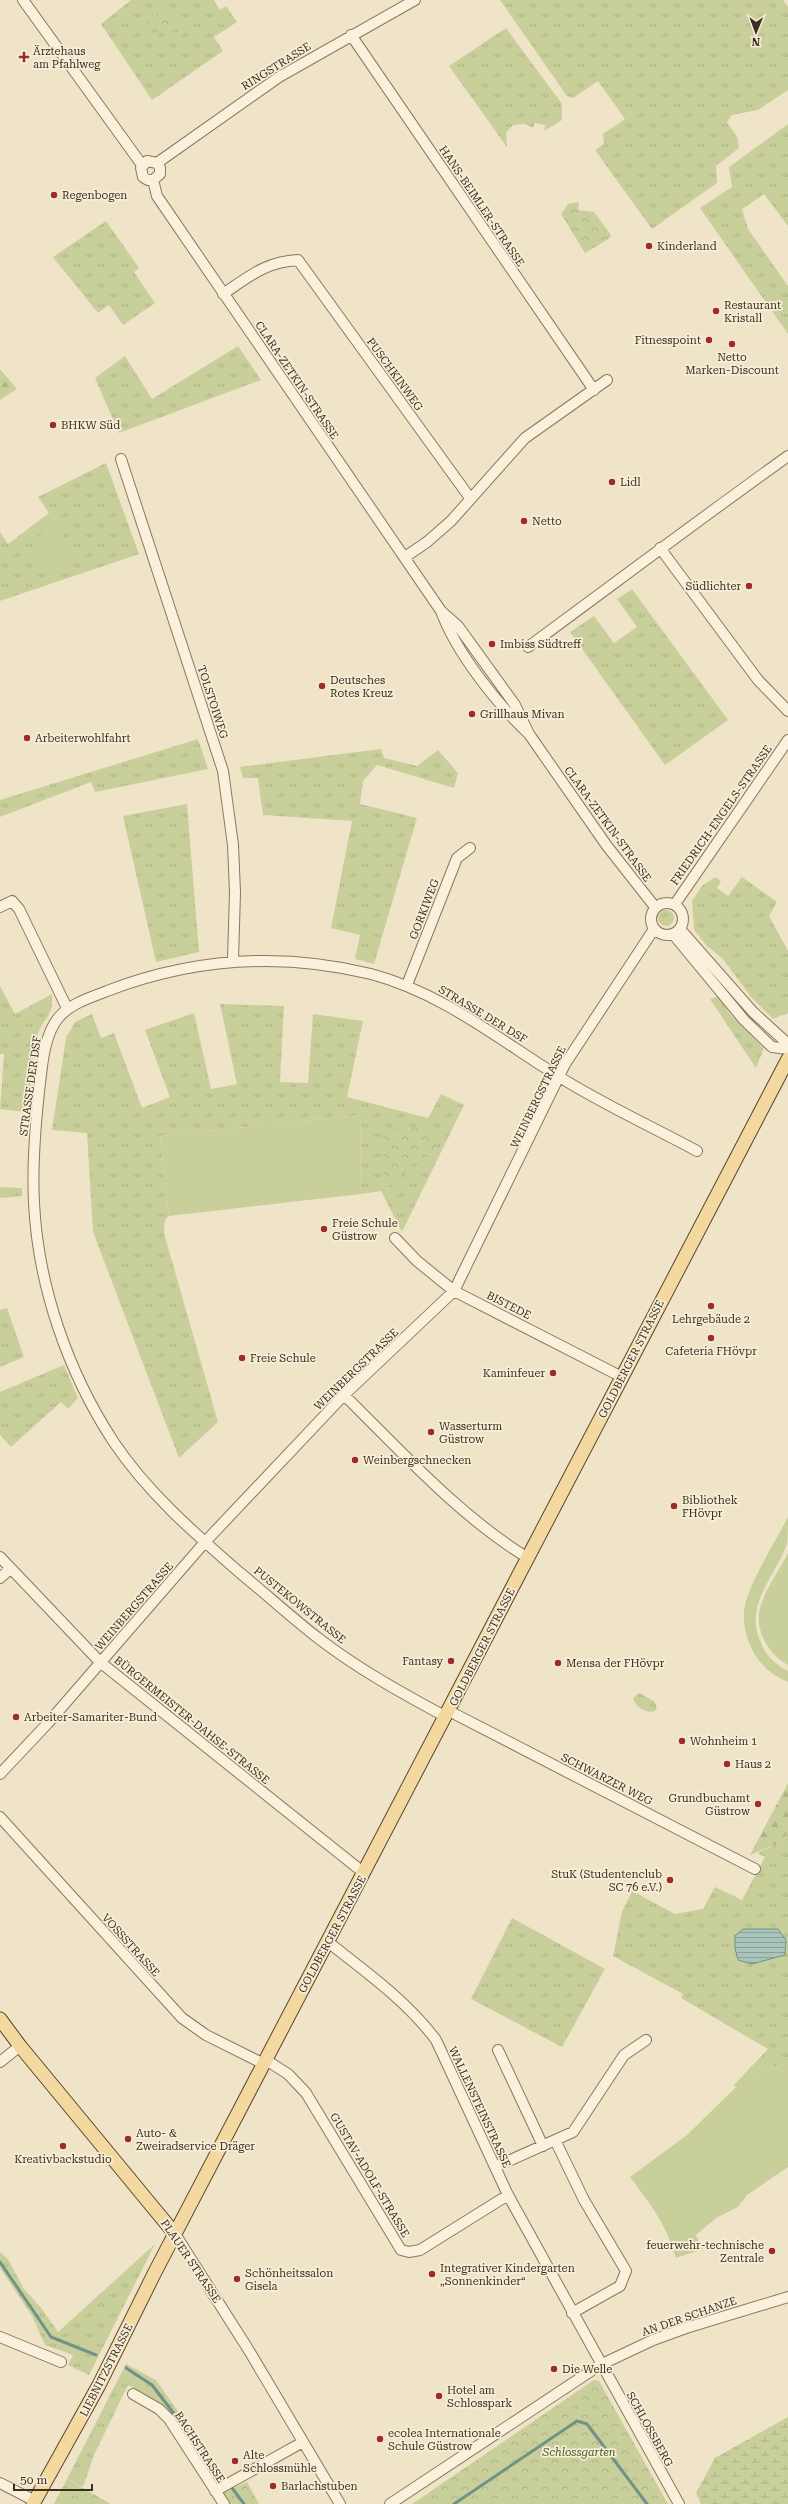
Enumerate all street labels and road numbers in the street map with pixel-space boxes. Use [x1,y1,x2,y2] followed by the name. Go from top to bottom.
[239,40,313,93] street label: RINGSTRASSE
[436,143,527,269] street label: HANS-BEIMLER-STRASSE
[252,319,341,442] street label: CLARA-ZETKIN-STRASSE
[364,335,426,414] street label: PUSCHKINWEG
[195,664,231,741] street label: TOLSTOIWEG
[668,743,775,888] street label: FRIEDRICH-ENGELS-STRASSE
[561,764,654,885] street label: CLARA-ZETKIN-STRASSE
[407,877,442,941] street label: GORKIWEG
[436,983,530,1046] street label: STRASSE DER DSF
[17,1035,44,1137] street label: STRASSE DER DSF
[508,1044,569,1150] street label: WEINBERGSTRASSE
[484,1289,533,1322] street label: BISTEDE
[596,1298,667,1420] street label: GOLDBERGER STRASSE
[312,1326,401,1413] street label: WEINBERGSTRASSE
[93,1560,176,1653] street label: WEINBERGSTRASSE
[251,1564,348,1646] street label: PUSTEKOWSTRASSE
[447,1586,518,1708] street label: GOLDBERGER STRASSE
[111,1653,273,1787] street label: BÜRGERMEISTER-DAHSE-STRASSE
[559,1751,655,1808] street label: SCHWARZER WEG
[296,1873,369,1995] street label: GOLDBERGER STRASSE
[99,1911,162,1979] street label: VOSSSTRASSE
[446,2045,513,2170] street label: WALLENSTEINSTRASSE
[327,2111,412,2240] street label: GUSTAV-ADOLF-STRASSE
[158,2217,223,2305] street label: PLAUER STRASSE
[640,2294,738,2339] street label: AN DER SCHANZE
[77,2321,136,2419] street label: LIEBNITZSTRASSE
[624,2390,676,2469] street label: SCHLOSSBERG
[172,2409,227,2485] street label: BACHSTRASSE

